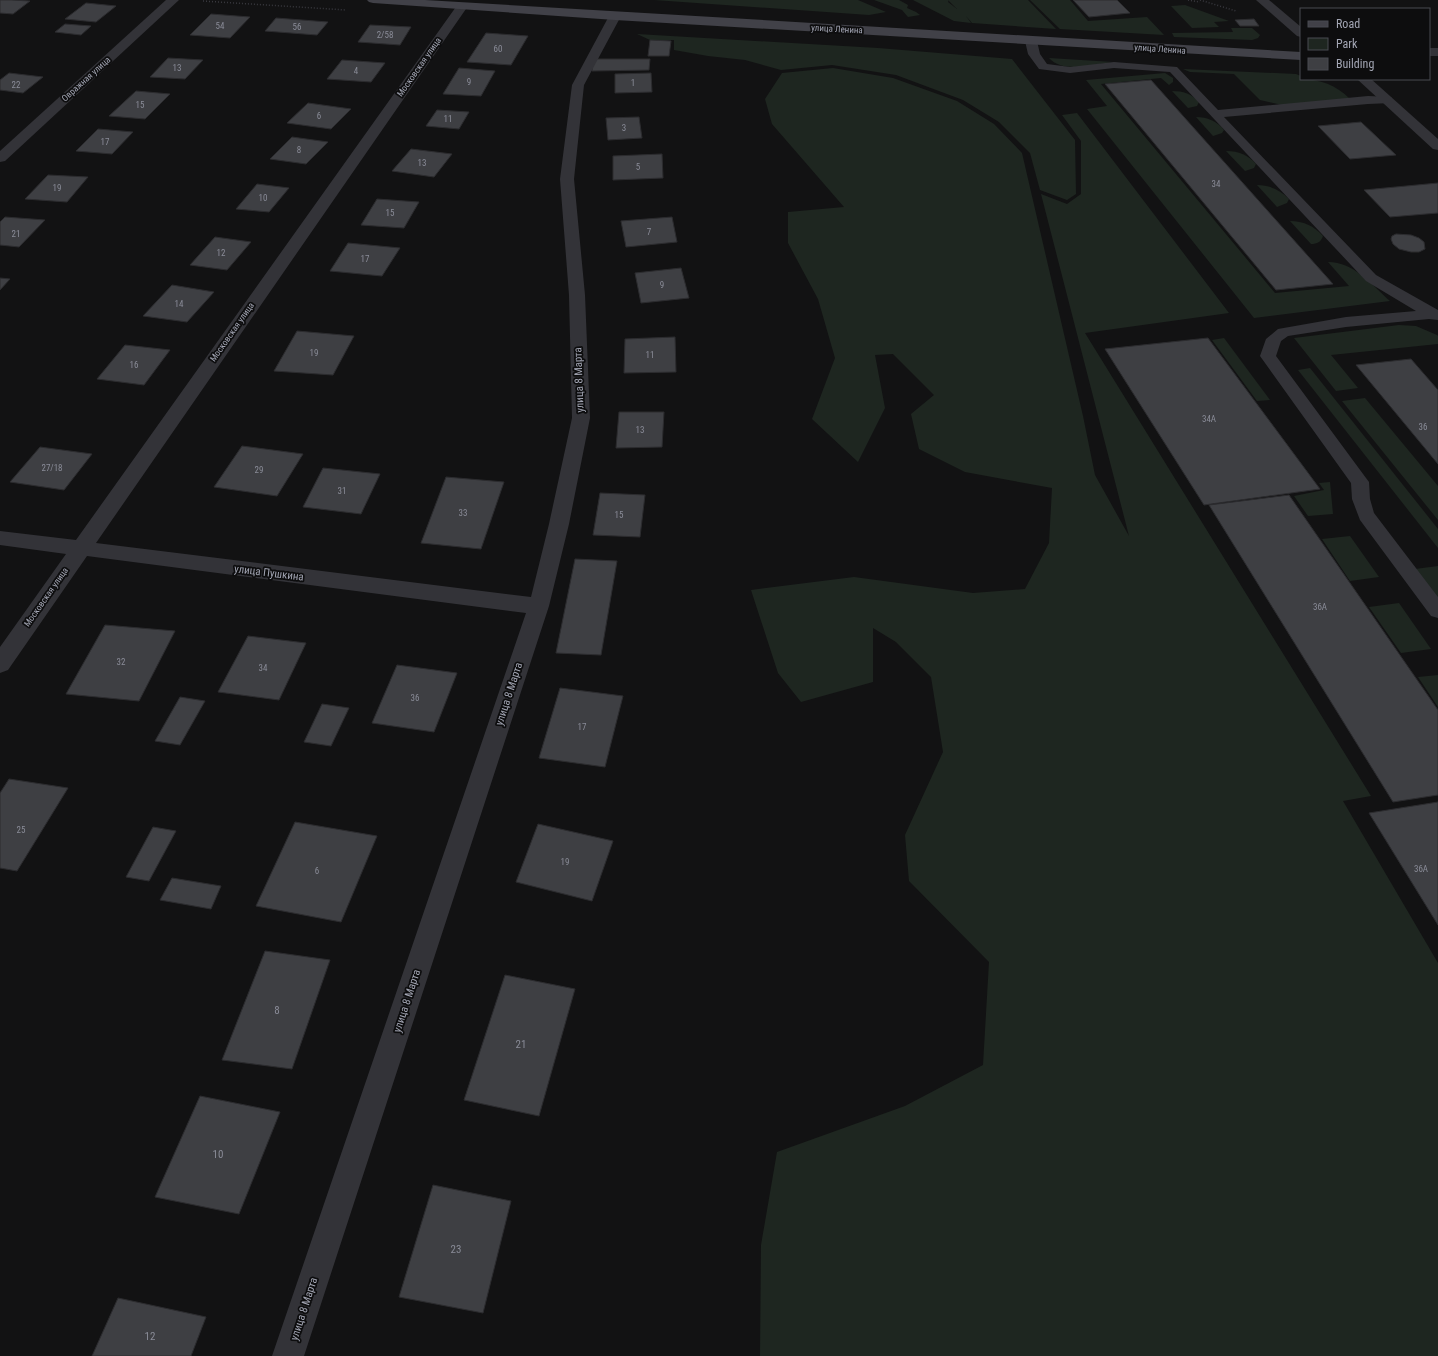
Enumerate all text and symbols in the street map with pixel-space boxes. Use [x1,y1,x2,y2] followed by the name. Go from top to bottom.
[1300,8,1430,80] legend
[1336,17,1360,31] text: Road
[216,21,225,31] house number: 54
[293,22,301,32] house number: 56
[811,23,863,35] street label: улица Ленина
[377,30,393,40] house number: 2/58
[395,36,443,98] street label: Московская улица
[1336,37,1358,51] text: Park
[1134,42,1186,56] street label: улица Ленина
[494,44,502,54] house number: 60
[60,55,112,103] street label: Овражная улица
[1336,57,1374,71] text: Building
[173,63,181,73] house number: 13
[354,66,359,76] house number: 4
[467,77,471,87] house number: 9
[631,78,635,88] house number: 1
[12,80,21,90] house number: 22
[136,100,145,110] house number: 15
[317,111,321,121] house number: 6
[444,114,452,124] house number: 11
[622,123,626,133] house number: 3
[101,137,110,147] house number: 17
[297,145,301,155] house number: 8
[418,158,426,168] house number: 13
[636,162,641,172] house number: 5
[1212,179,1221,189] house number: 34
[53,183,61,193] house number: 19
[259,193,267,203] house number: 10
[386,208,395,218] house number: 15
[647,227,652,237] house number: 7
[12,229,20,239] house number: 21
[217,248,226,258] house number: 12
[361,254,370,264] house number: 17
[660,280,664,290] house number: 9
[175,299,184,309] house number: 14
[208,301,256,363] street label: Московская улица
[571,347,587,413] street label: улица 8 Марта
[310,348,318,358] house number: 19
[646,350,654,360] house number: 11
[130,360,138,370] house number: 16
[1202,414,1216,424] house number: 34А
[1419,422,1427,432] house number: 36
[636,425,644,435] house number: 13
[41,463,63,473] house number: 27/18
[255,465,263,475] house number: 29
[338,486,346,496] house number: 31
[459,508,467,518] house number: 33
[615,510,624,520] house number: 15
[233,562,305,584] street label: улица Пушкина
[22,566,70,628] street label: Московская улица
[1313,602,1327,612] house number: 36А
[117,657,126,667] house number: 32
[493,661,525,727] street label: улица 8 Марта
[259,663,268,673] house number: 34
[411,693,419,703] house number: 36
[578,722,587,732] house number: 17
[17,825,26,835] house number: 25
[561,857,569,867] house number: 19
[1414,864,1428,874] house number: 36А
[315,866,319,876] house number: 6
[391,968,423,1034] street label: улица 8 Марта
[274,1004,280,1017] house number: 8
[516,1038,526,1051] house number: 21
[213,1148,223,1161] house number: 10
[451,1243,461,1256] house number: 23
[288,1276,320,1342] street label: улица 8 Марта
[145,1330,155,1343] house number: 12

